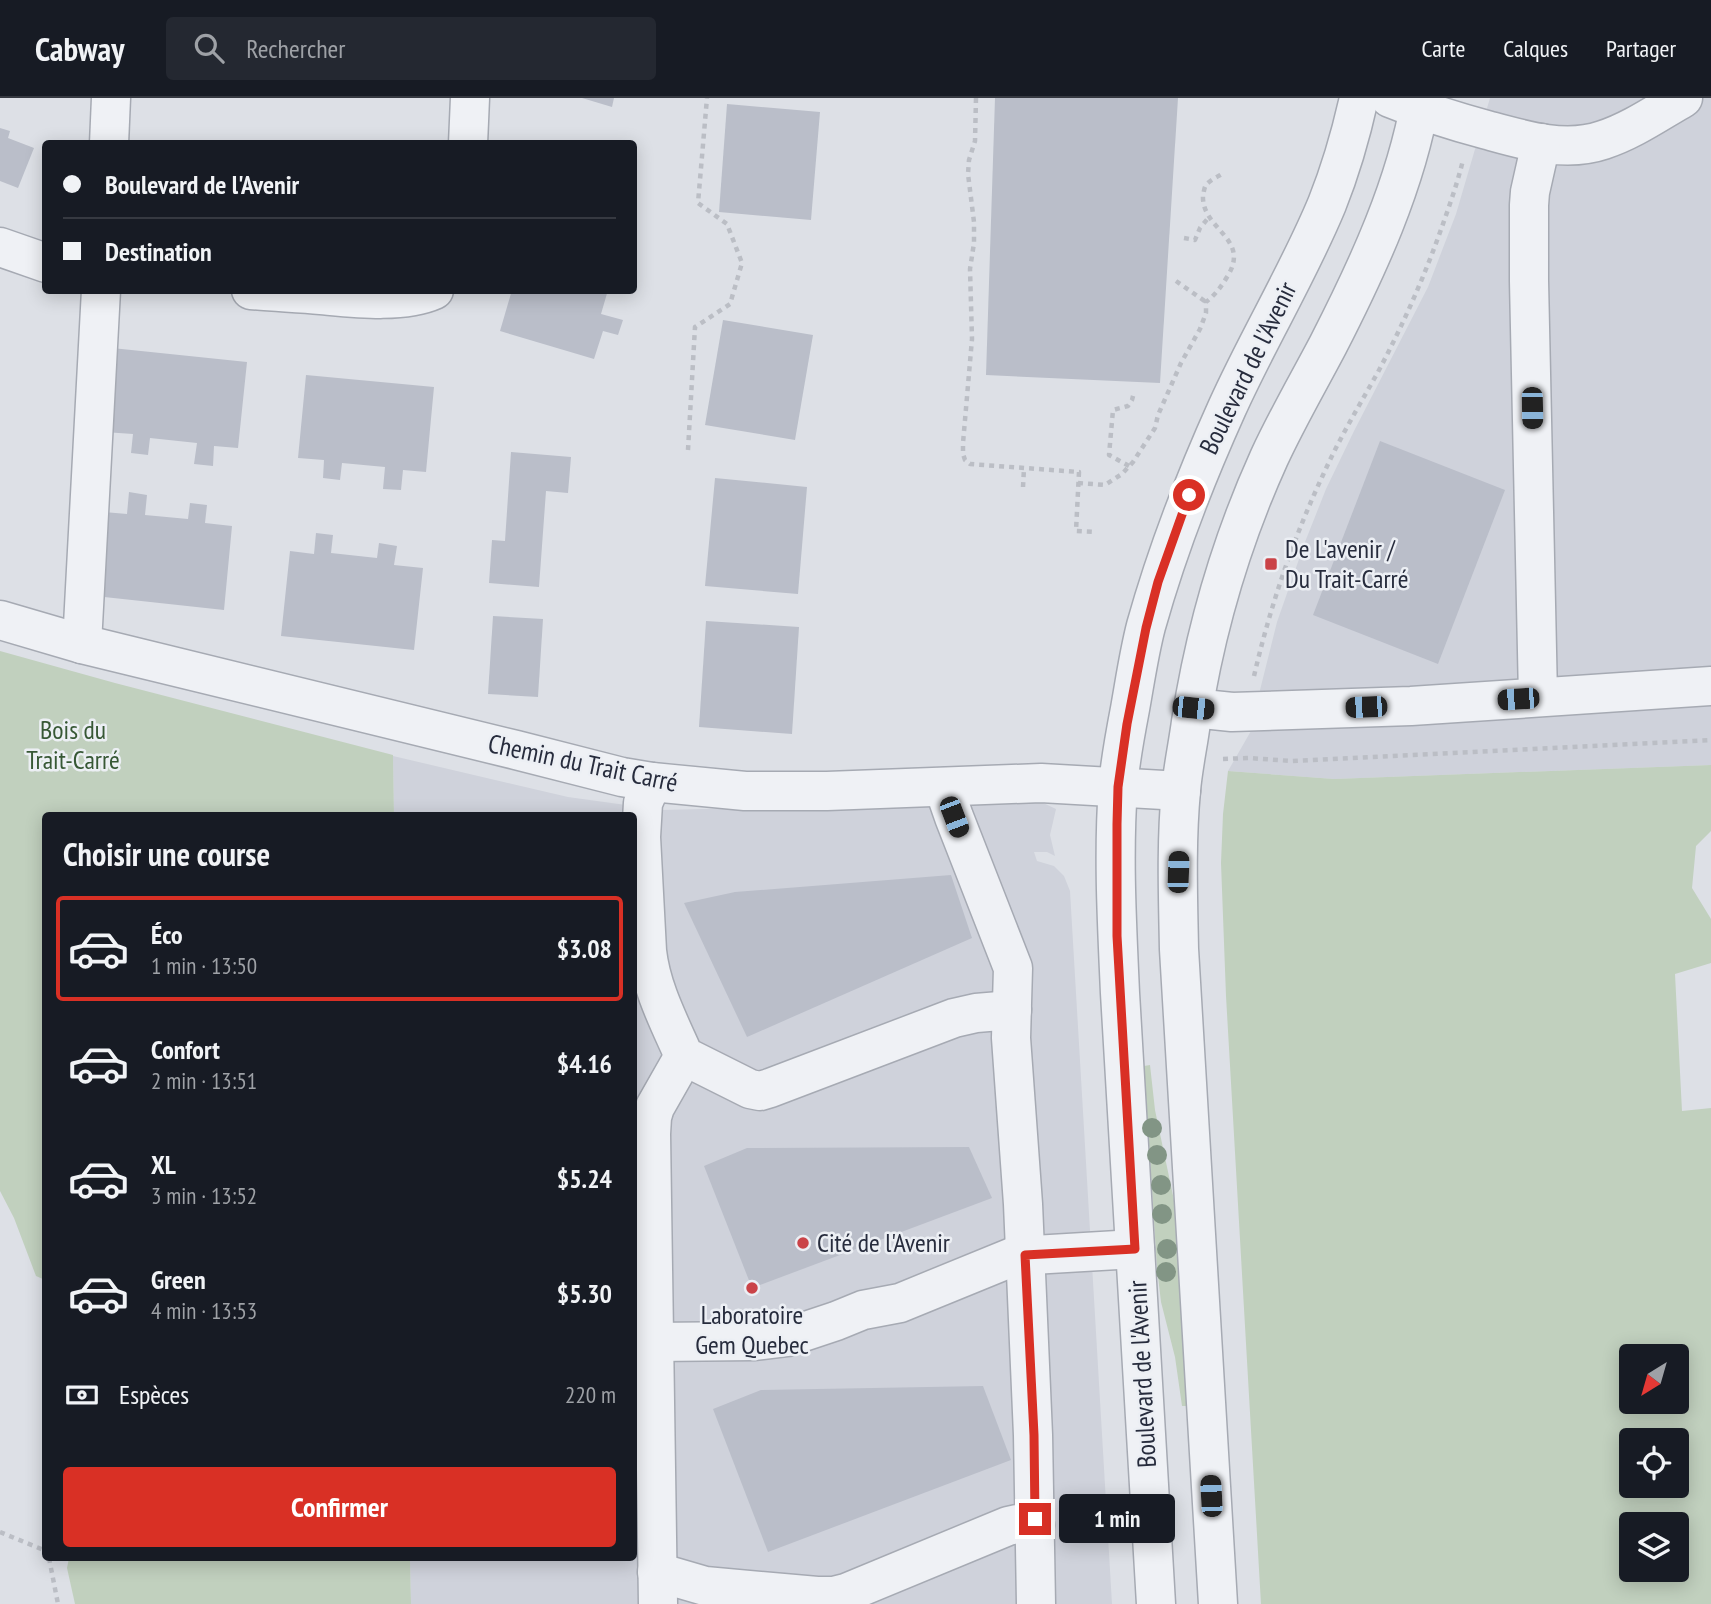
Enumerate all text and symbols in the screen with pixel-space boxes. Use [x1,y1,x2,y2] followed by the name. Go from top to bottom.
[166,17,656,80] search box
[35,27,124,70] text: Cabway
[190,29,228,67] icon: search
[246,32,345,65] text: Rechercher
[1422,33,1465,64] text: Carte
[1503,33,1568,64] text: Calques
[1606,33,1676,64] text: Partager
[105,168,299,201] text: Boulevard de l'Avenir
[105,235,212,268] text: Destination
[1192,276,1304,459] street label: Boulevard de l'Avenir
[1522,387,1543,429] car
[1173,479,1205,511] route start
[1285,532,1408,595] place label: De L'avenir / Du Trait-Carré
[1263,556,1279,572] marker: De L'avenir / Du Trait-Carré
[1497,687,1540,711] car
[1172,695,1215,721] car
[1345,696,1388,718] car
[26,713,120,776] park label: Bois du Trait-Carré
[485,726,681,799] street label: Chemin du Trait Carré
[937,794,972,840] car
[63,833,270,875] text: Choisir une course
[1167,851,1190,893] car
[67,917,130,980] icon: car
[151,918,183,951] text: Éco
[557,932,612,965] text: $3.08
[151,951,257,980] text: 1 min · 13:50
[67,1032,130,1095] icon: car
[151,1033,220,1066] text: Confort
[557,1047,612,1080] text: $4.16
[151,1066,257,1095] text: 2 min · 13:51
[67,1147,130,1210] icon: car
[151,1148,176,1181] text: XL
[557,1162,612,1195] text: $5.24
[151,1181,257,1210] text: 3 min · 13:52
[817,1226,950,1259] place label: Cité de l'Avenir
[795,1235,811,1251] marker: Cité de l'Avenir
[67,1262,130,1325] icon: car
[151,1263,206,1296] text: Green
[557,1277,612,1310] text: $5.30
[1120,1279,1163,1469] street label: Boulevard de l'Avenir
[744,1280,760,1296] marker: Laboratoire Gem Quebec
[151,1296,257,1325] text: 4 min · 13:53
[695,1298,809,1361] place label: Laboratoire Gem Quebec
[1619,1344,1689,1414] north arrow
[1619,1344,1689,1582] map controls
[63,1376,101,1414] icon: cash
[119,1378,189,1411] text: Espèces
[565,1380,616,1409] text: 220 m
[1619,1428,1689,1498] button: locate
[63,1467,616,1547] button: Confirmer
[1200,1474,1223,1518] car
[1060,1494,1175,1544] callout: 1 min
[1019,1503,1051,1535] route end
[1094,1504,1140,1533] text: 1 min
[1619,1512,1689,1582] button: layers

